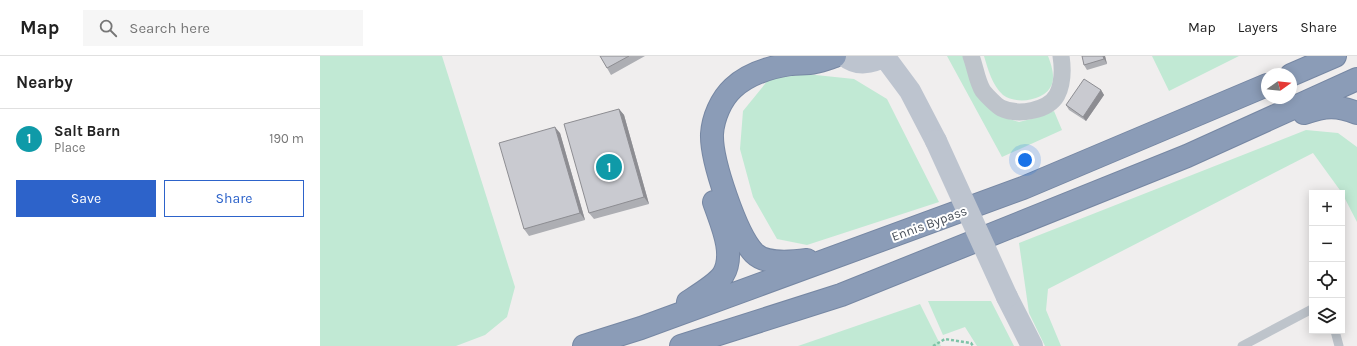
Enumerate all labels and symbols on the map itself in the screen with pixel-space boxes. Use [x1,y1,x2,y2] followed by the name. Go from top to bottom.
[1261,68,1297,104] north arrow
[1015,150,1035,170] your location
[596,152,622,182] pin: 1
[889,203,969,244] street label: Ennis Bypass

